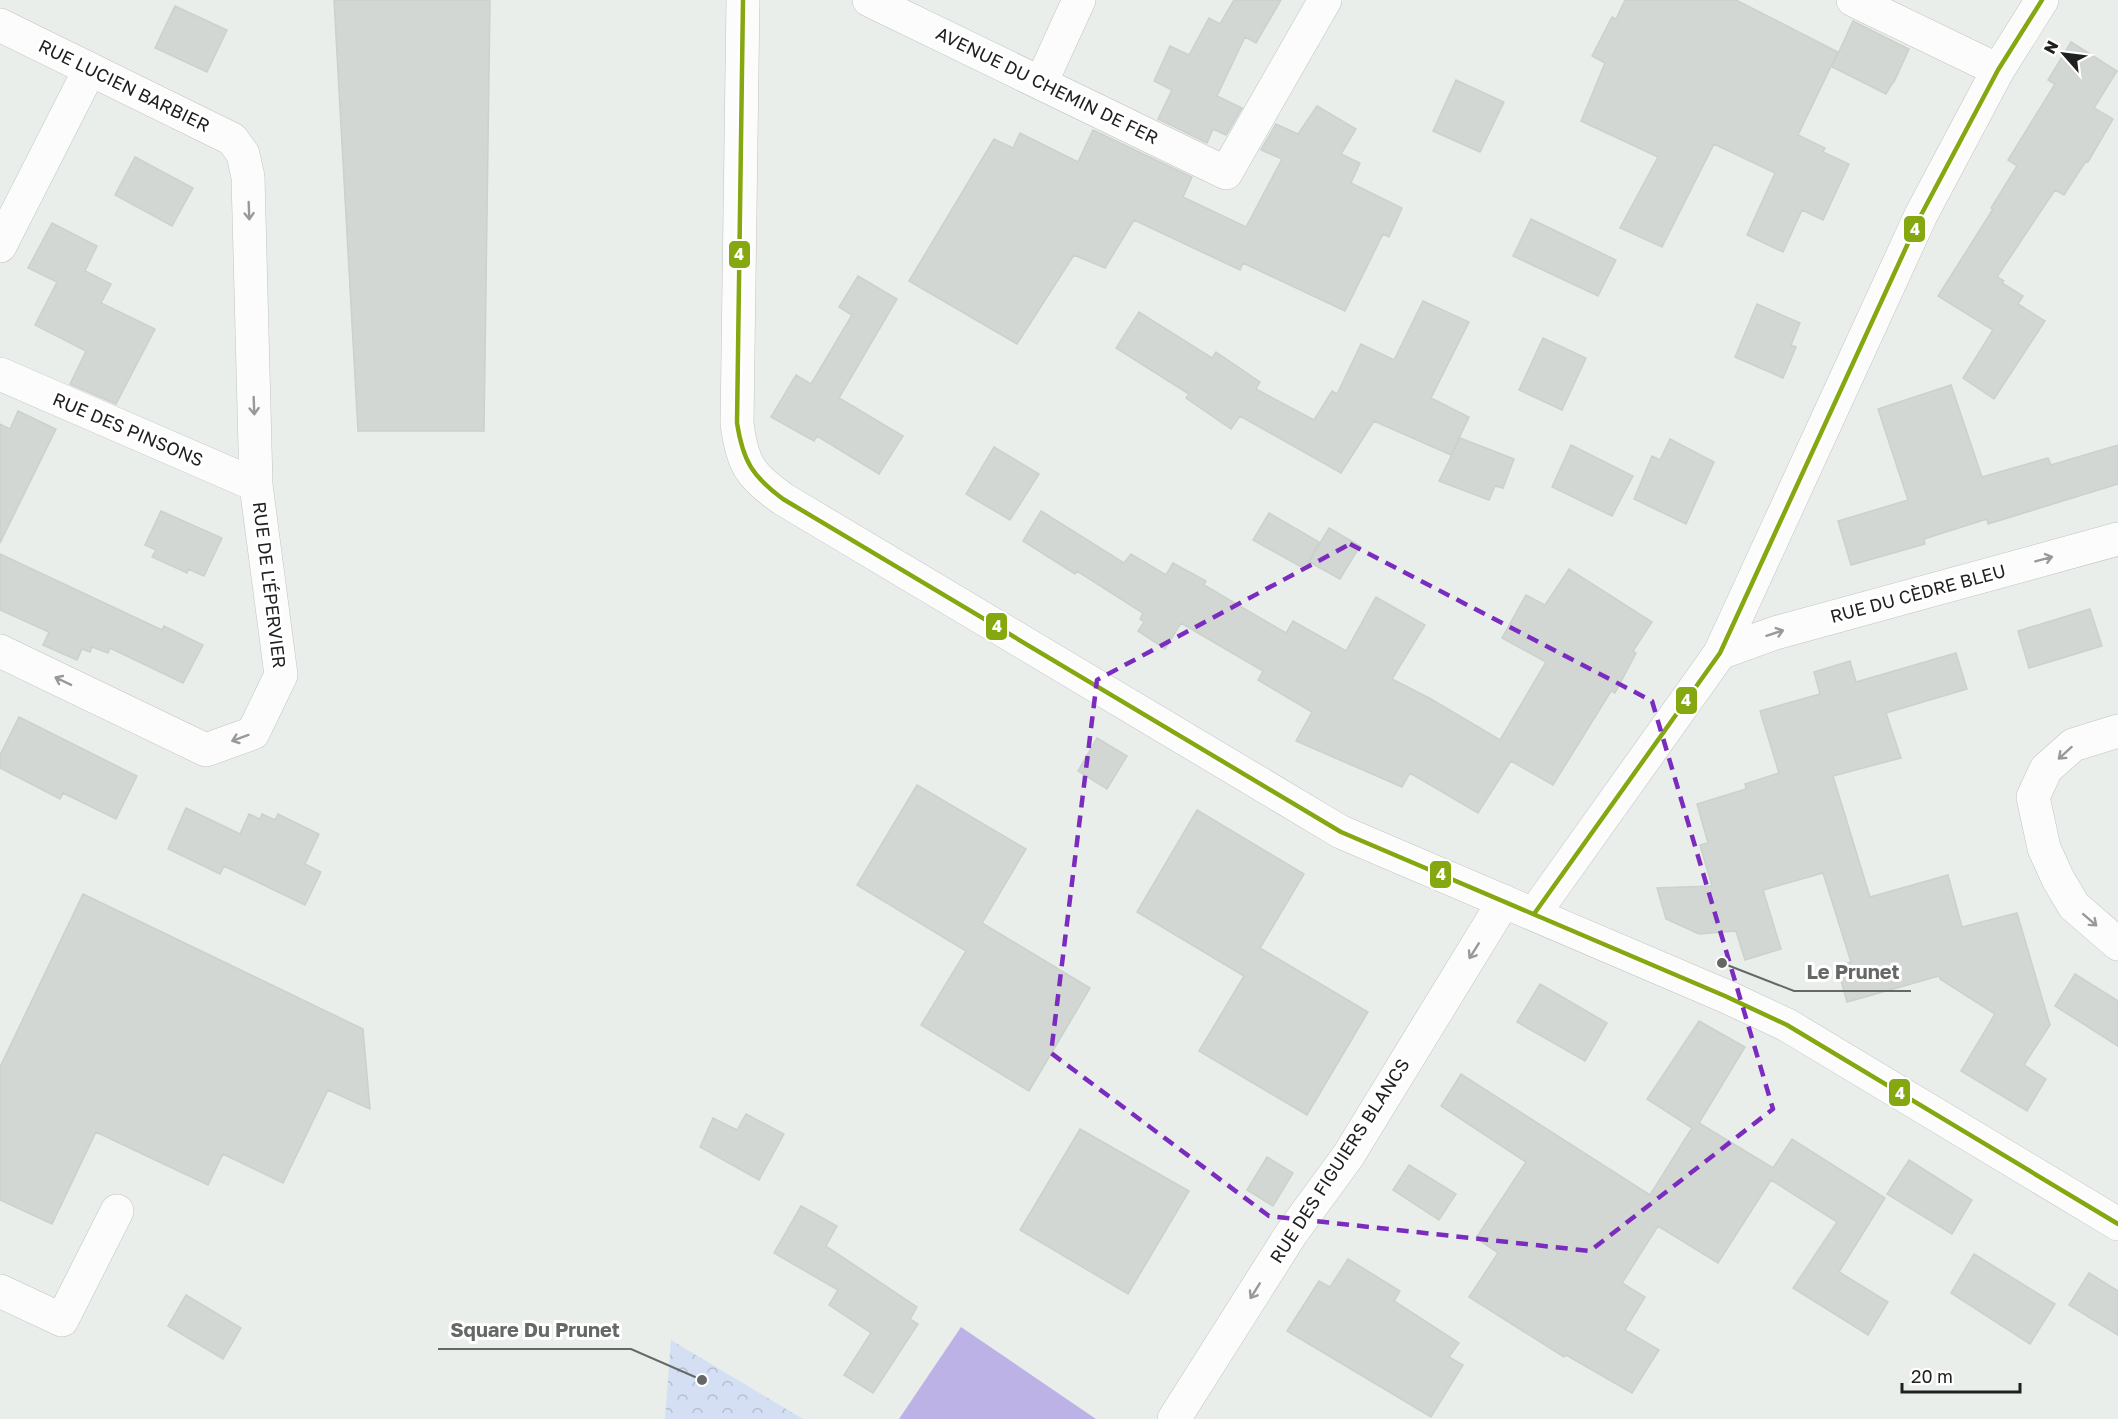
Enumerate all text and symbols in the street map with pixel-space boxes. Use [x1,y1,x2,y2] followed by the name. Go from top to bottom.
[933,22,1162,149] street label: AVENUE DU CHEMIN DE FER
[2034,24,2094,84] north arrow
[35,34,214,136] street label: RUE LUCIEN BARBIER
[2039,37,2062,57] text: N
[243,201,254,221] one-way arrow
[1903,215,1926,243] line badge: 4
[1910,219,1920,239] text: 4
[728,240,751,269] line badge: 4
[734,244,744,264] text: 4
[50,387,207,471] street label: RUE DES PINSONS
[248,396,260,416] one-way arrow
[249,500,291,669] street label: RUE DE L'ÉPERVIER
[2034,553,2053,564] one-way arrow
[1828,559,2008,627] street label: RUE DU CÈDRE BLEU
[985,612,1008,641] line badge: 4
[992,616,1002,636] text: 4
[1765,627,1784,638] one-way arrow
[54,675,72,687] one-way arrow
[1675,686,1698,715] line badge: 4
[1681,690,1691,710] text: 4
[231,734,249,745] one-way arrow
[2057,746,2072,760] one-way arrow
[1429,860,1452,889] line badge: 4
[1436,864,1446,884] text: 4
[2082,914,2098,927] one-way arrow
[1467,942,1479,959] one-way arrow
[1794,953,1911,991] callout: Le Prunet
[1806,959,1900,983] text: Le Prunet
[1265,1054,1414,1267] street label: RUE DES FIGUIERS BLANCS
[1888,1078,1911,1107] line badge: 4
[1895,1083,1905,1103] text: 4
[1248,1282,1260,1299] one-way arrow
[438,1311,631,1349] callout: Square Du Prunet
[450,1317,620,1341] text: Square Du Prunet
[1902,1356,2020,1394] scale bar
[1911,1365,1953,1387] text: 20 m

